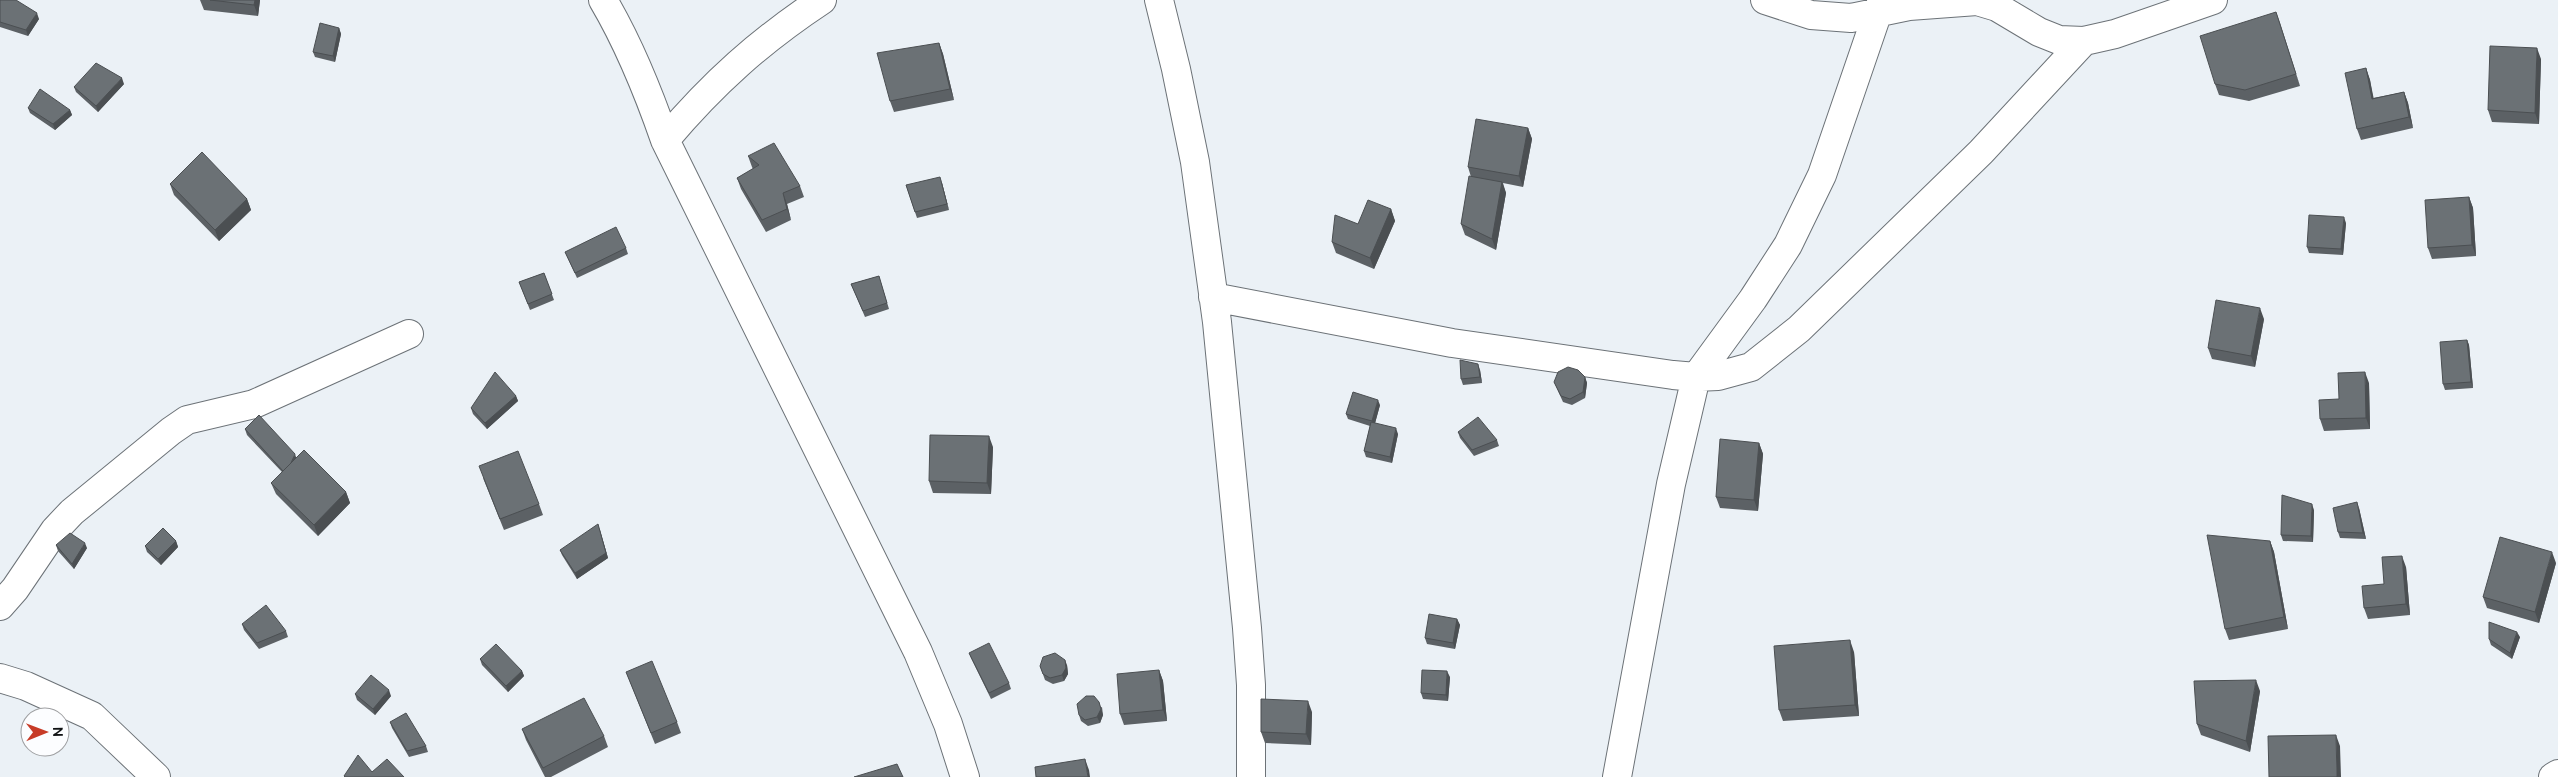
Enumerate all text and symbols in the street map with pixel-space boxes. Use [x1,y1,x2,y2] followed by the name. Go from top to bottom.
[20,707,70,757] north arrow
[50,726,66,737] text: N

